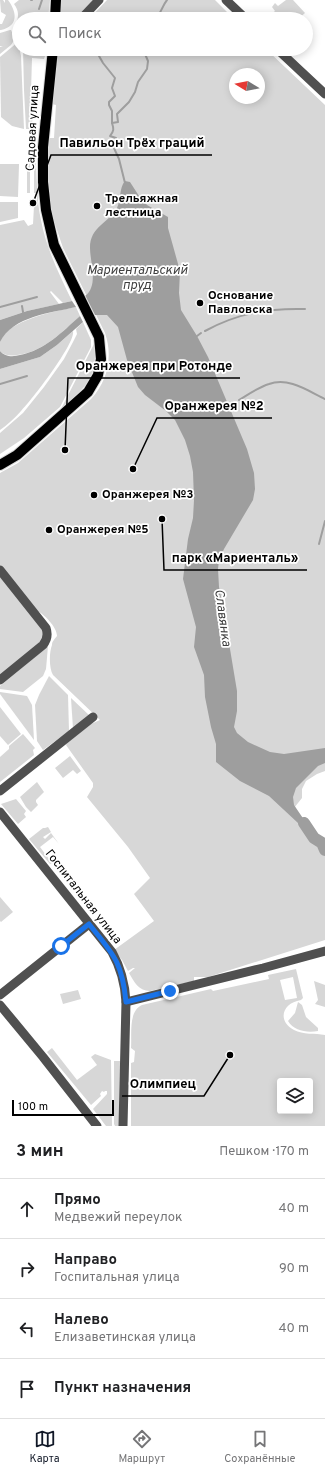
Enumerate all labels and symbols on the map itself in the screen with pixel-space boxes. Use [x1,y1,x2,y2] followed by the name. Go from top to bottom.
[229,68,265,104] north arrow
[23,85,43,171] street label: Садовая улица
[51,130,212,155] callout: Павильон Трёх граций
[60,136,204,152] text: Павильон Трёх граций
[105,191,178,221] place label: Трельяжная лестница
[92,201,102,211] marker: Трельяжная лестница
[87,263,188,294] water label: Мариентальский пруд
[208,288,273,318] place label: Основание Павловска
[195,298,205,308] marker: Основание Павловска
[68,353,240,378] callout: Оранжерея при Ротонде
[76,359,232,375] text: Оранжерея при Ротонде
[157,393,272,418] callout: Оранжерея №2
[164,399,264,415] text: Оранжерея №2
[102,487,193,503] place label: Оранжерея №3
[89,490,99,500] marker: Оранжерея №3
[57,522,149,538] place label: Оранжерея №5
[44,525,54,535] marker: Оранжерея №5
[164,545,307,570] callout: парк «Мариенталь»
[172,551,298,567] text: парк «Мариенталь»
[210,588,234,648] water label: Славянка
[41,846,125,948] street label: Госпитальная улица
[52,937,70,955] route start
[161,982,179,1000] route end
[122,1071,204,1096] callout: Олимпиец
[130,1077,197,1093] text: Олимпиец
[12,1098,114,1117] scale bar

